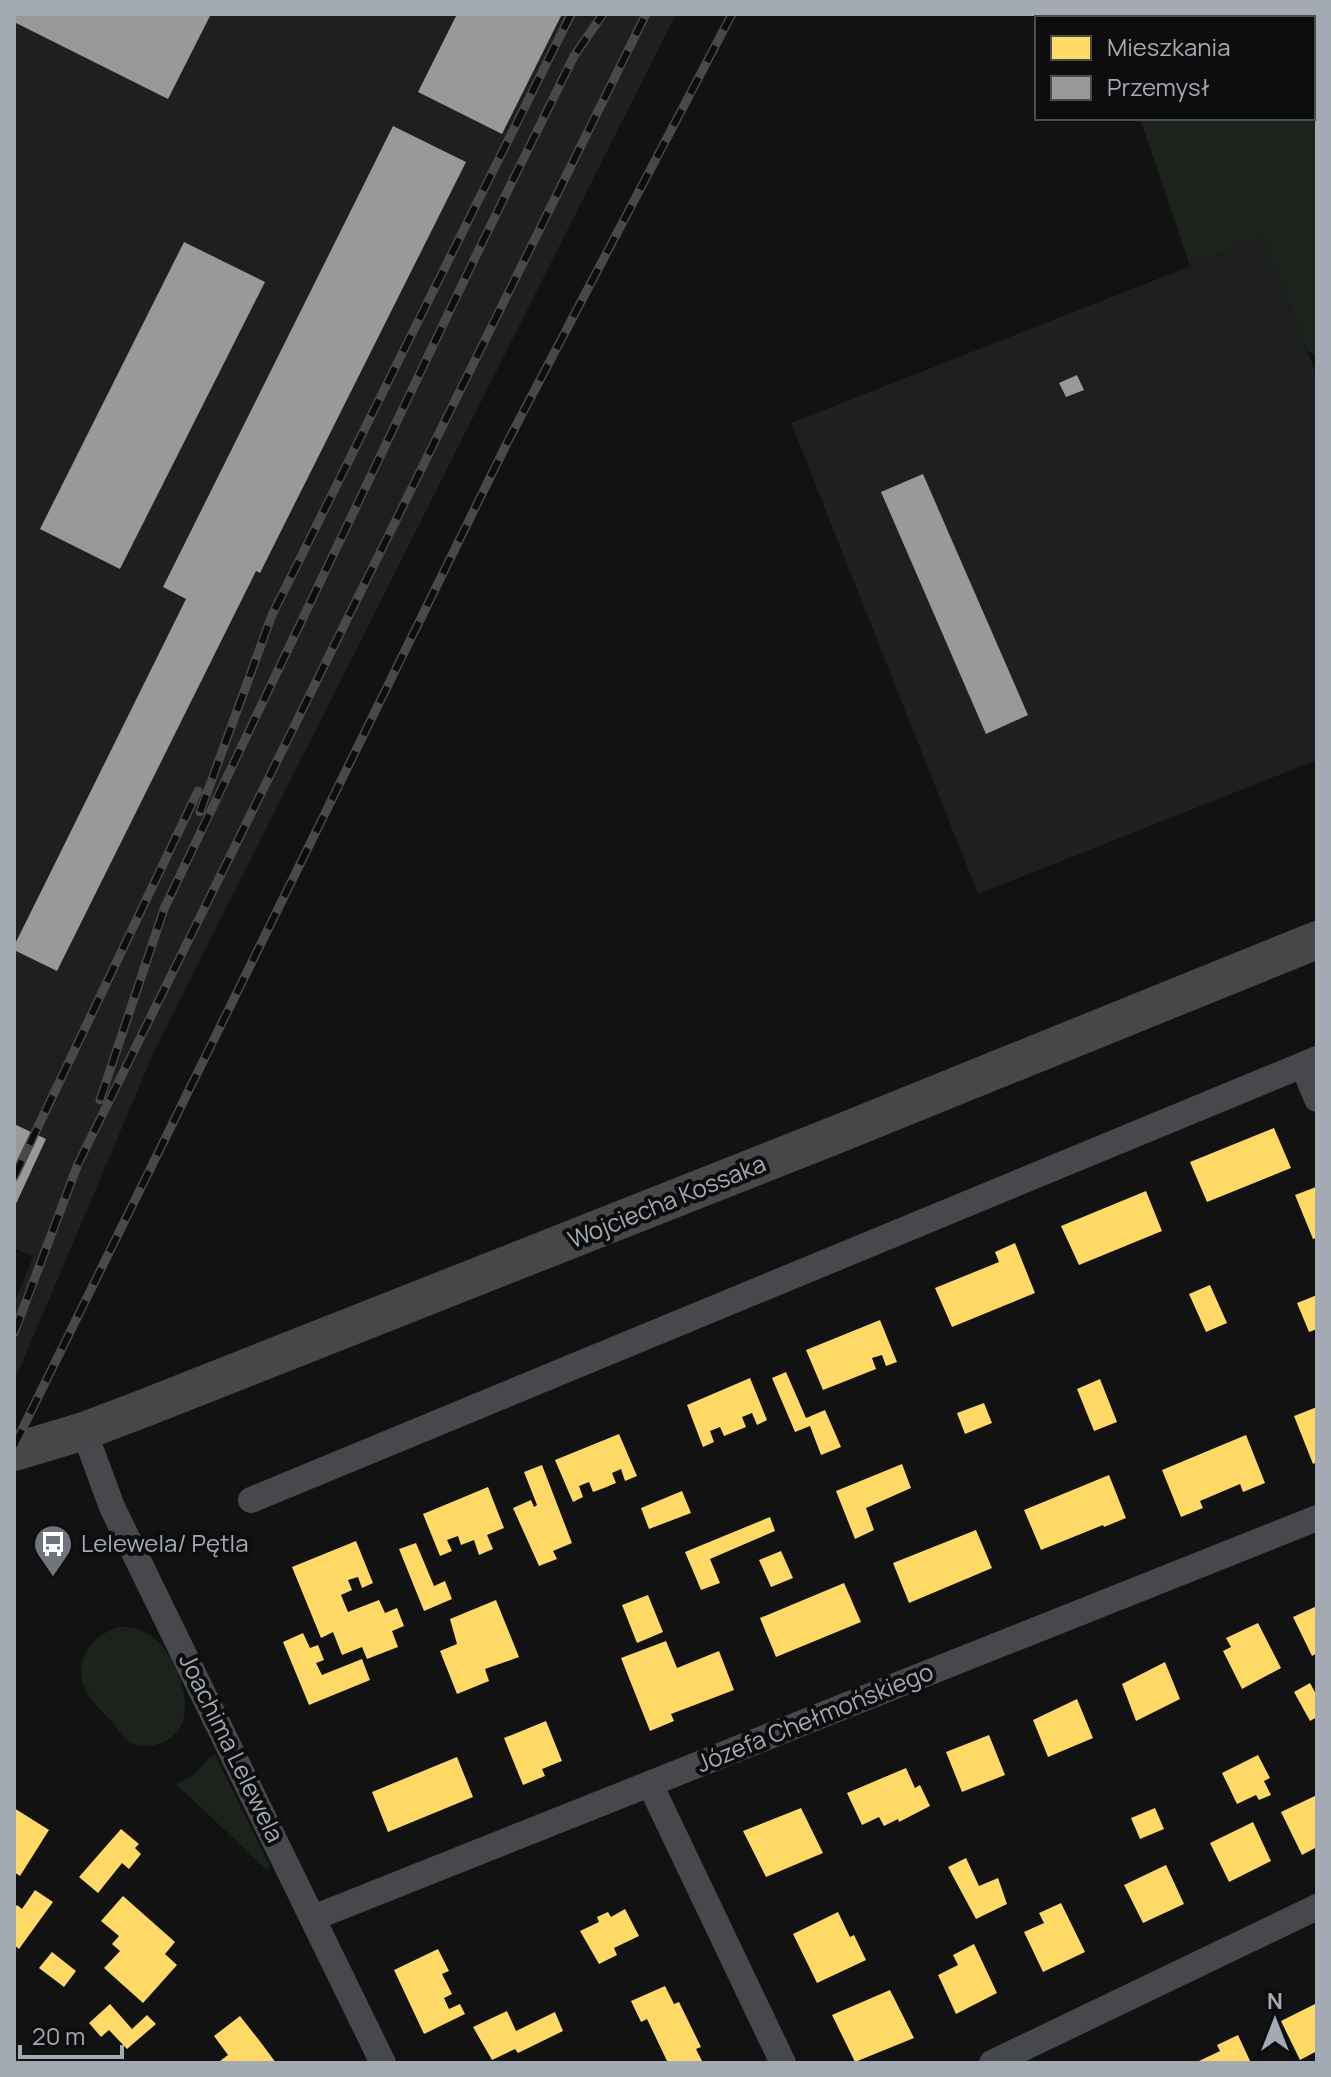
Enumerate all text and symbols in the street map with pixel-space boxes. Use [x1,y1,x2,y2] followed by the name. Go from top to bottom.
[1035,16,1315,120] legend
[1107,30,1231,63] text: Mieszkania
[1107,70,1210,103] text: Przemysł
[563,1146,770,1255] street label: Wojciecha Kossaka
[32,1523,74,1578] bus stop icon: Lelewela/ Pętla
[81,1526,249,1559] place label: Lelewela/ Pętla
[172,1647,292,1847] street label: Joachima Lelewela
[691,1654,938,1779] street label: Józefa Chełmońskiego
[1235,1981,1315,2061] north arrow
[1267,1986,1283,2016] text: N
[20,2009,122,2059] scale bar
[32,2019,85,2052] text: 20 m

